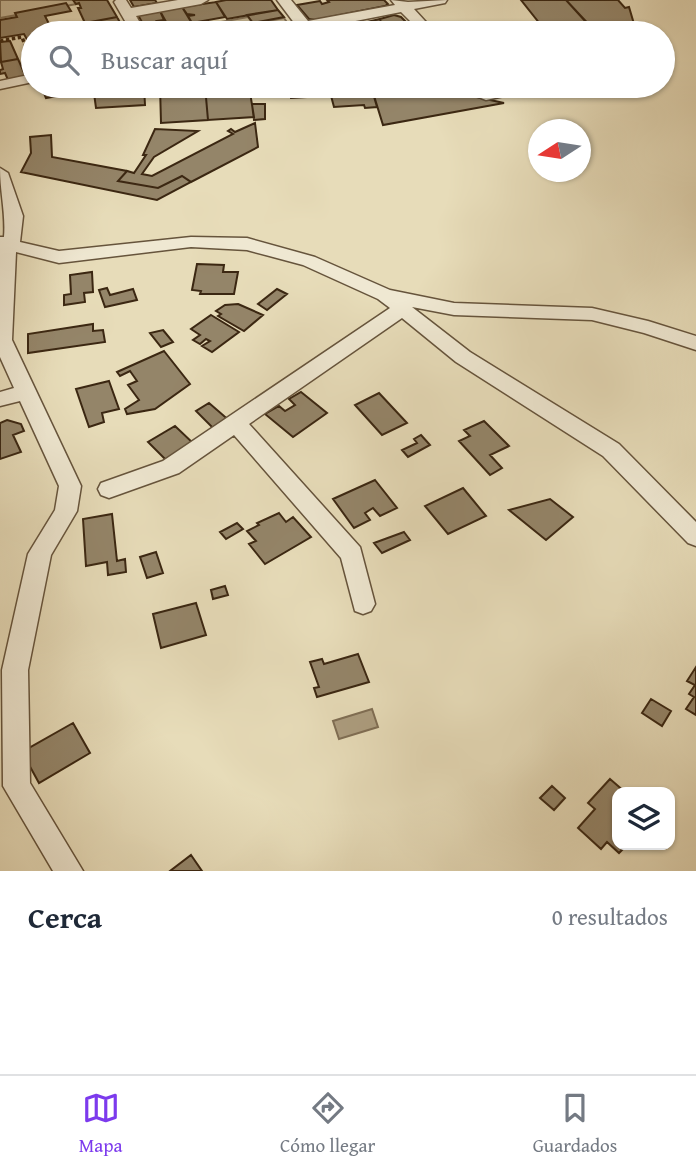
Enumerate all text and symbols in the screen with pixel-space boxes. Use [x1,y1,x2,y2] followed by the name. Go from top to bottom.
[21,21,675,98] search box
[101,40,228,79] text: Buscar aquí
[45,41,83,79] icon: search
[528,119,591,182] north arrow
[612,787,675,850] map controls
[612,787,675,850] button: layers
[28,895,102,939] text: Cerca
[552,900,668,933] text: 0 resultados
[79,1089,123,1159] tab: Mapa
[280,1089,375,1159] tab: Cómo llegar
[533,1089,617,1159] tab: Guardados

